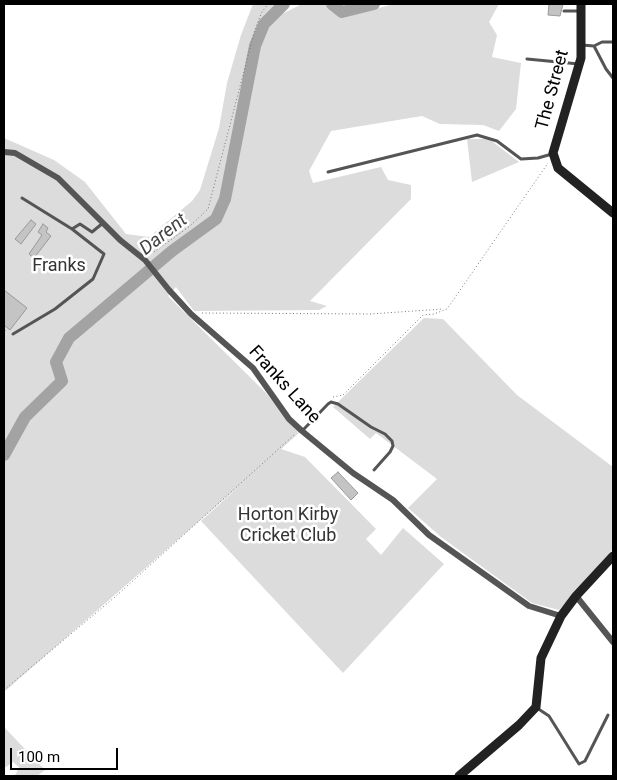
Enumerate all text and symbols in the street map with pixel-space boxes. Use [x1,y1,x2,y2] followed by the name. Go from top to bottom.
[532,48,574,132] street label: The Street
[136,209,192,261] water label: Darent
[32,255,86,277] park label: Franks
[244,342,324,428] street label: Franks Lane
[238,504,338,546] park label: Horton Kirby Cricket Club
[12,738,120,770] scale bar
[18,748,60,766] text: 100 m

